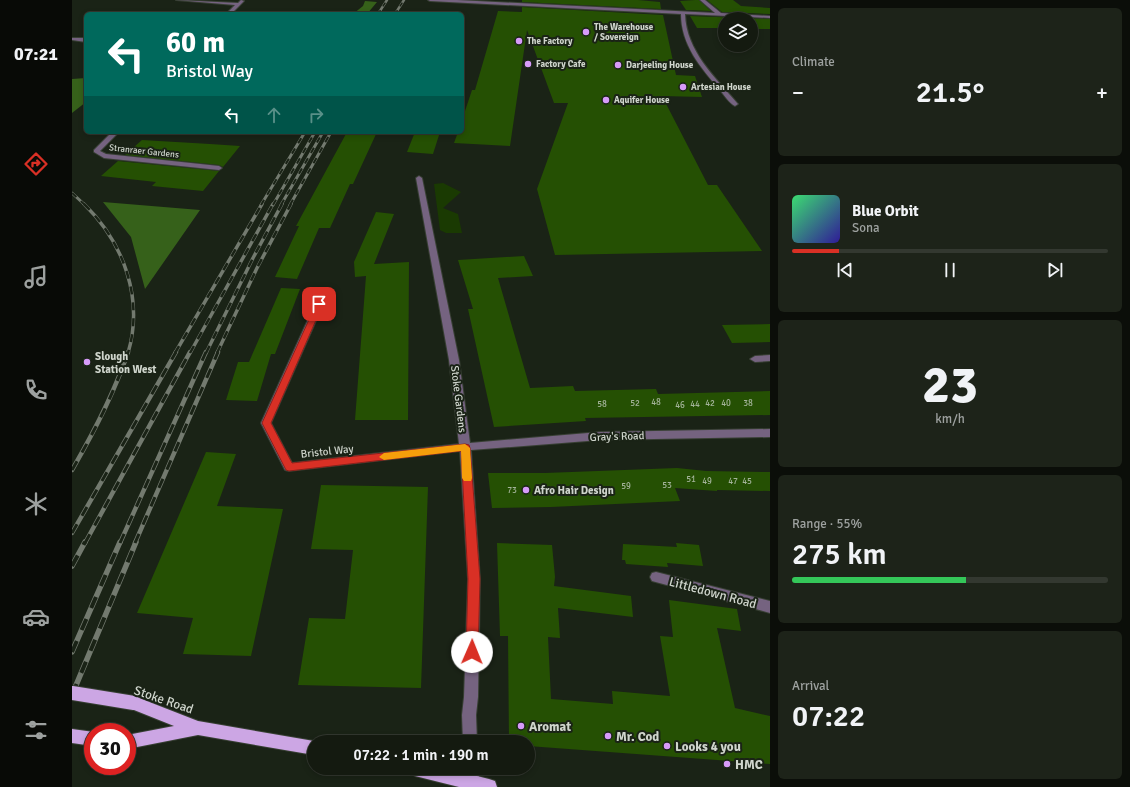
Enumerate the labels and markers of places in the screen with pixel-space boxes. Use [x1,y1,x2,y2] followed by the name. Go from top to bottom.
[594,22,654,43] place label: The Warehouse / Sovereign
[581,27,591,37] marker: The Warehouse / Sovereign
[514,36,524,46] marker: The Factory
[527,36,573,47] place label: The Factory
[523,59,533,69] marker: Factory Cafe
[536,59,586,70] place label: Factory Cafe
[613,60,623,70] marker: Darjeeling House
[626,60,694,71] place label: Darjeeling House
[678,82,688,92] marker: Artesian House
[691,82,751,93] place label: Artesian House
[601,95,611,105] marker: Aquifer House
[614,95,670,106] place label: Aquifer House
[302,287,336,321] pin
[95,350,156,376] place label: Slough Station West
[82,357,92,367] marker: Slough Station West
[534,484,614,497] place label: Afro Hair Design
[521,485,531,495] marker: Afro Hair Design
[529,719,571,735] place label: Aromat
[516,721,526,731] marker: Aromat
[616,729,659,745] place label: Mr. Cod
[603,731,613,741] marker: Mr. Cod
[675,739,741,755] place label: Looks 4 you
[662,741,672,751] marker: Looks 4 you
[735,757,763,773] place label: HMC
[722,759,732,769] marker: HMC

